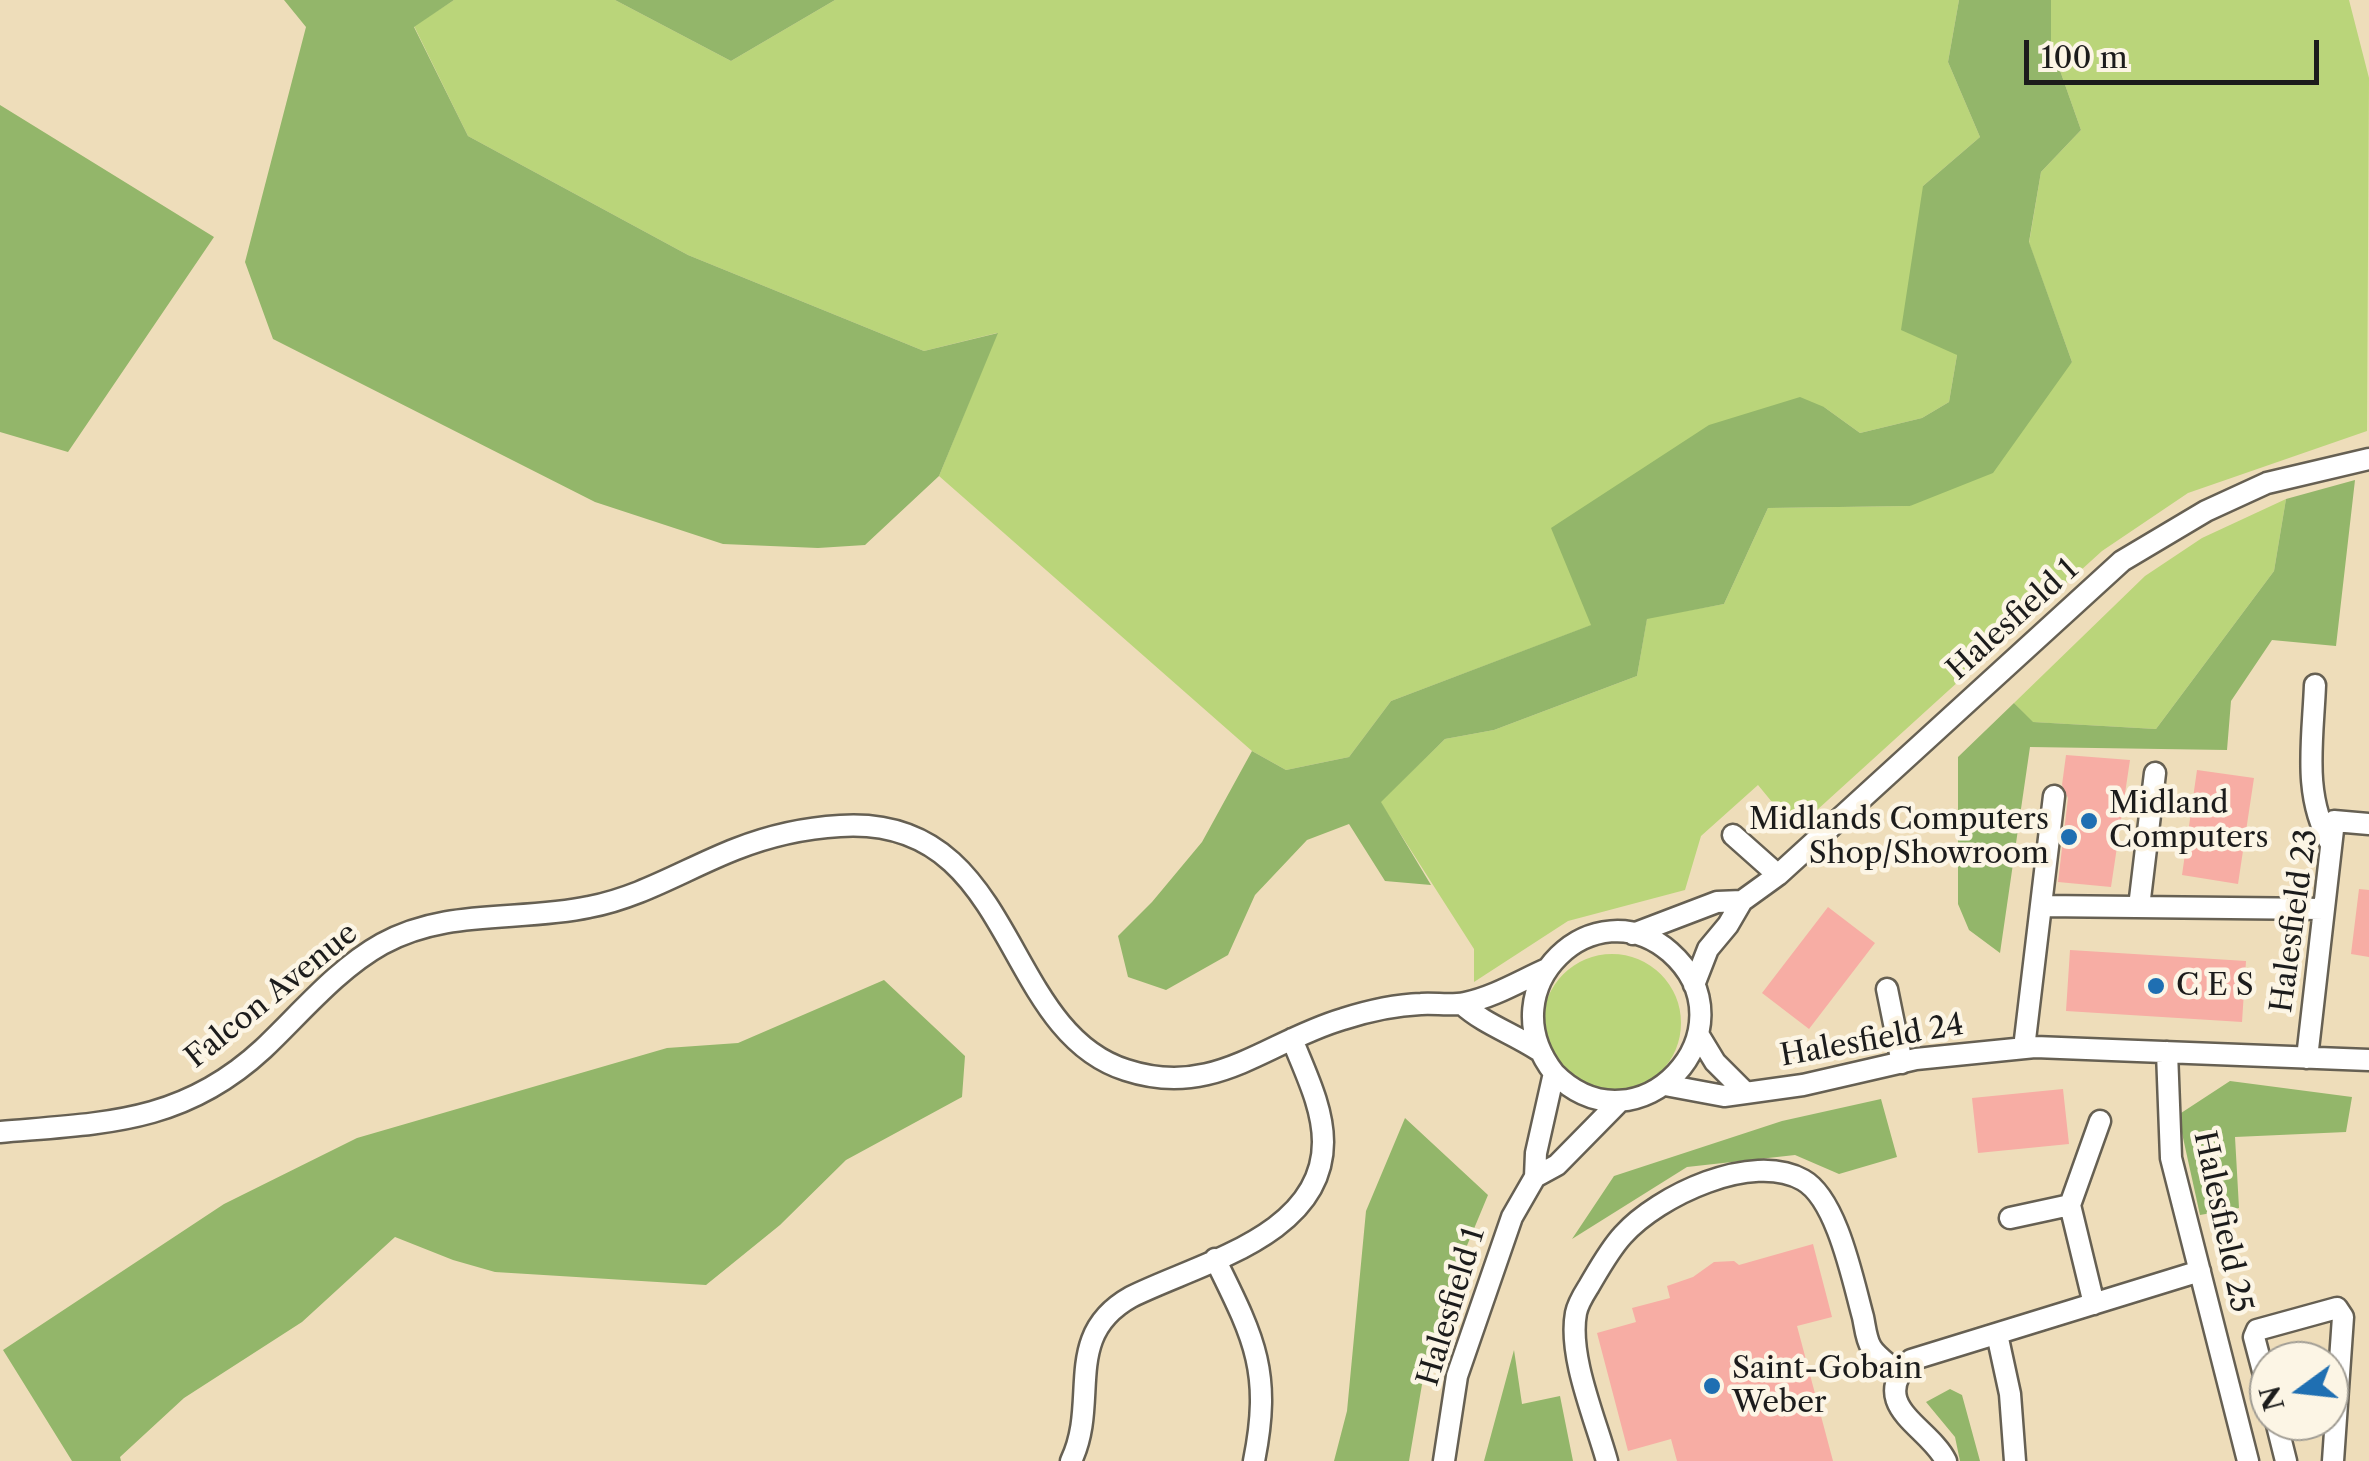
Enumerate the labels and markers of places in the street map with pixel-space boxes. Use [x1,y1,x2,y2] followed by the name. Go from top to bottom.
[2109,786,2269,856] place label: Midland Computers
[1749,802,2049,872] place label: Midlands Computers Shop/Showroom
[2078,810,2100,832] marker: Midland Computers
[2058,826,2080,848] marker: Midlands Computers Shop/Showroom
[2176,968,2254,1004] place label: C E S
[2145,975,2167,997] marker: C E S
[1732,1351,1922,1422] place label: Saint-Gobain Weber
[1701,1375,1723,1397] marker: Saint-Gobain Weber

